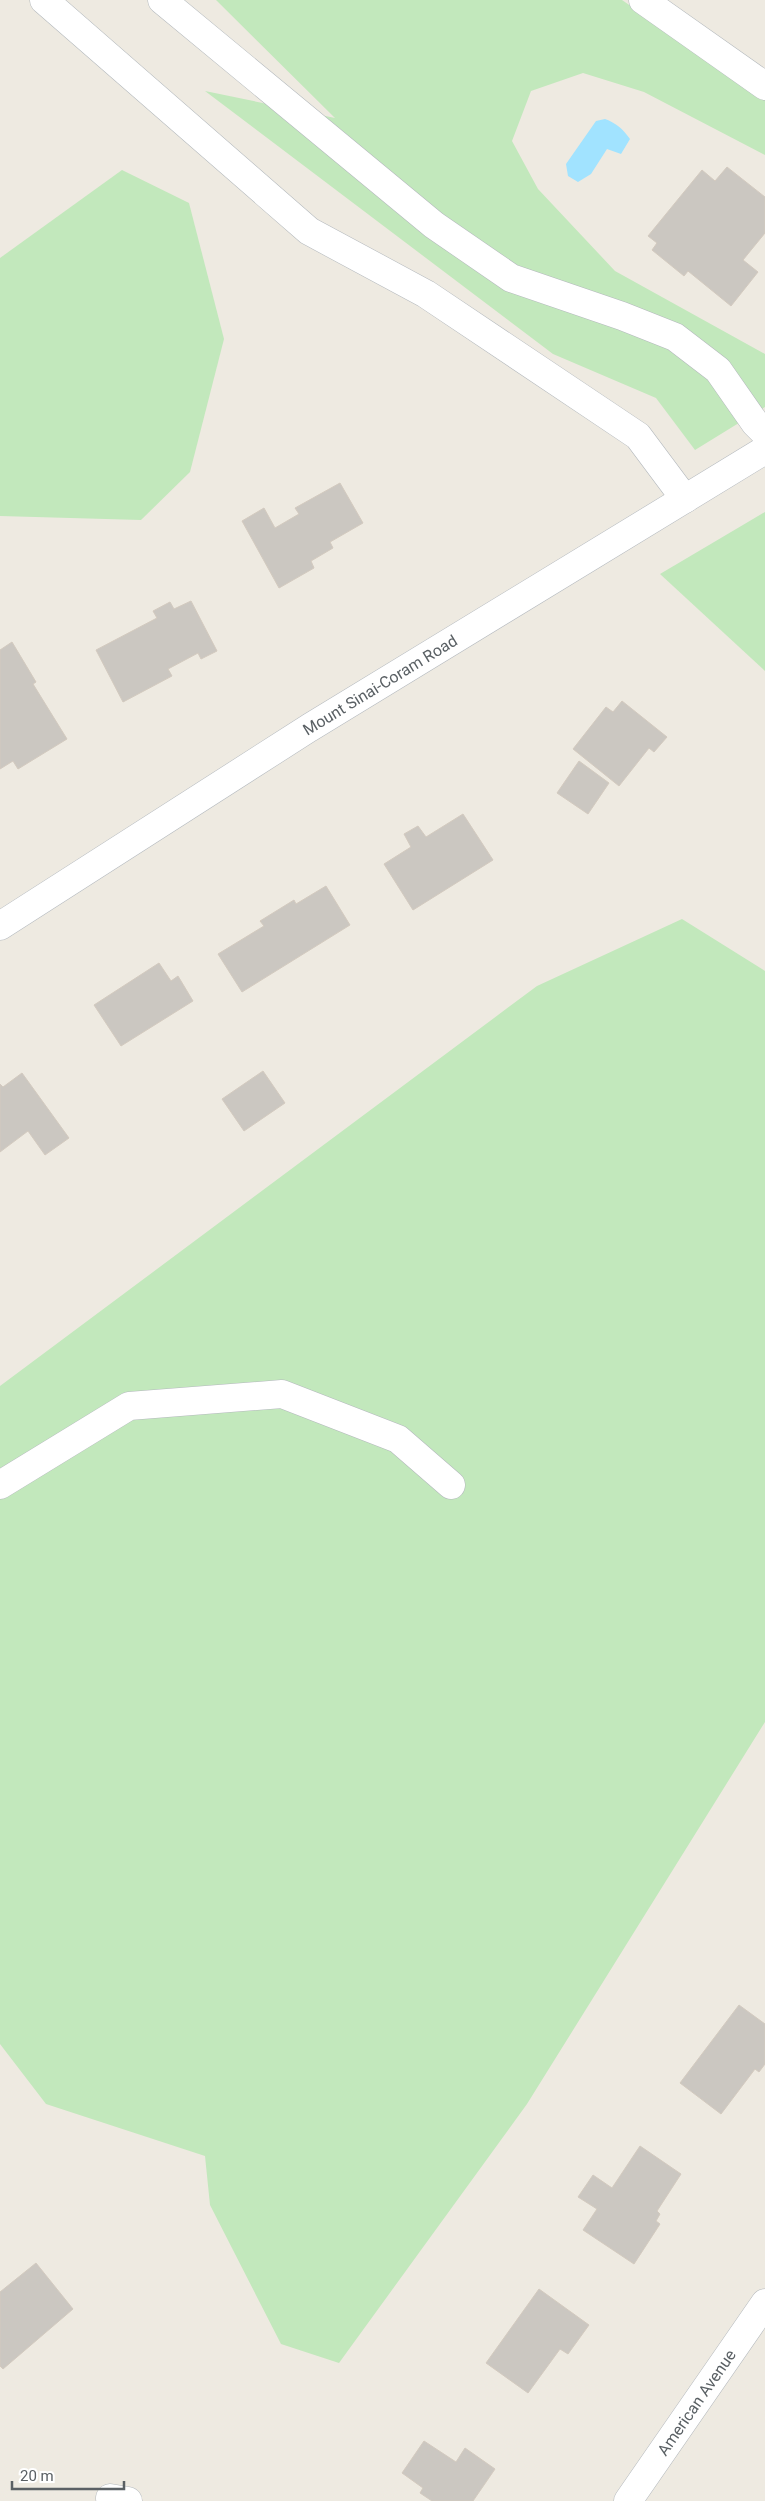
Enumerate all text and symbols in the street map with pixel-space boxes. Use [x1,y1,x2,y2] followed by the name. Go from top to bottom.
[299,631,461,739] street label: Mount Sinai-Coram Road
[653,2346,740,2459] street label: American Avenue
[12,2458,125,2490] scale bar
[20,2467,54,2485] text: 20 m

